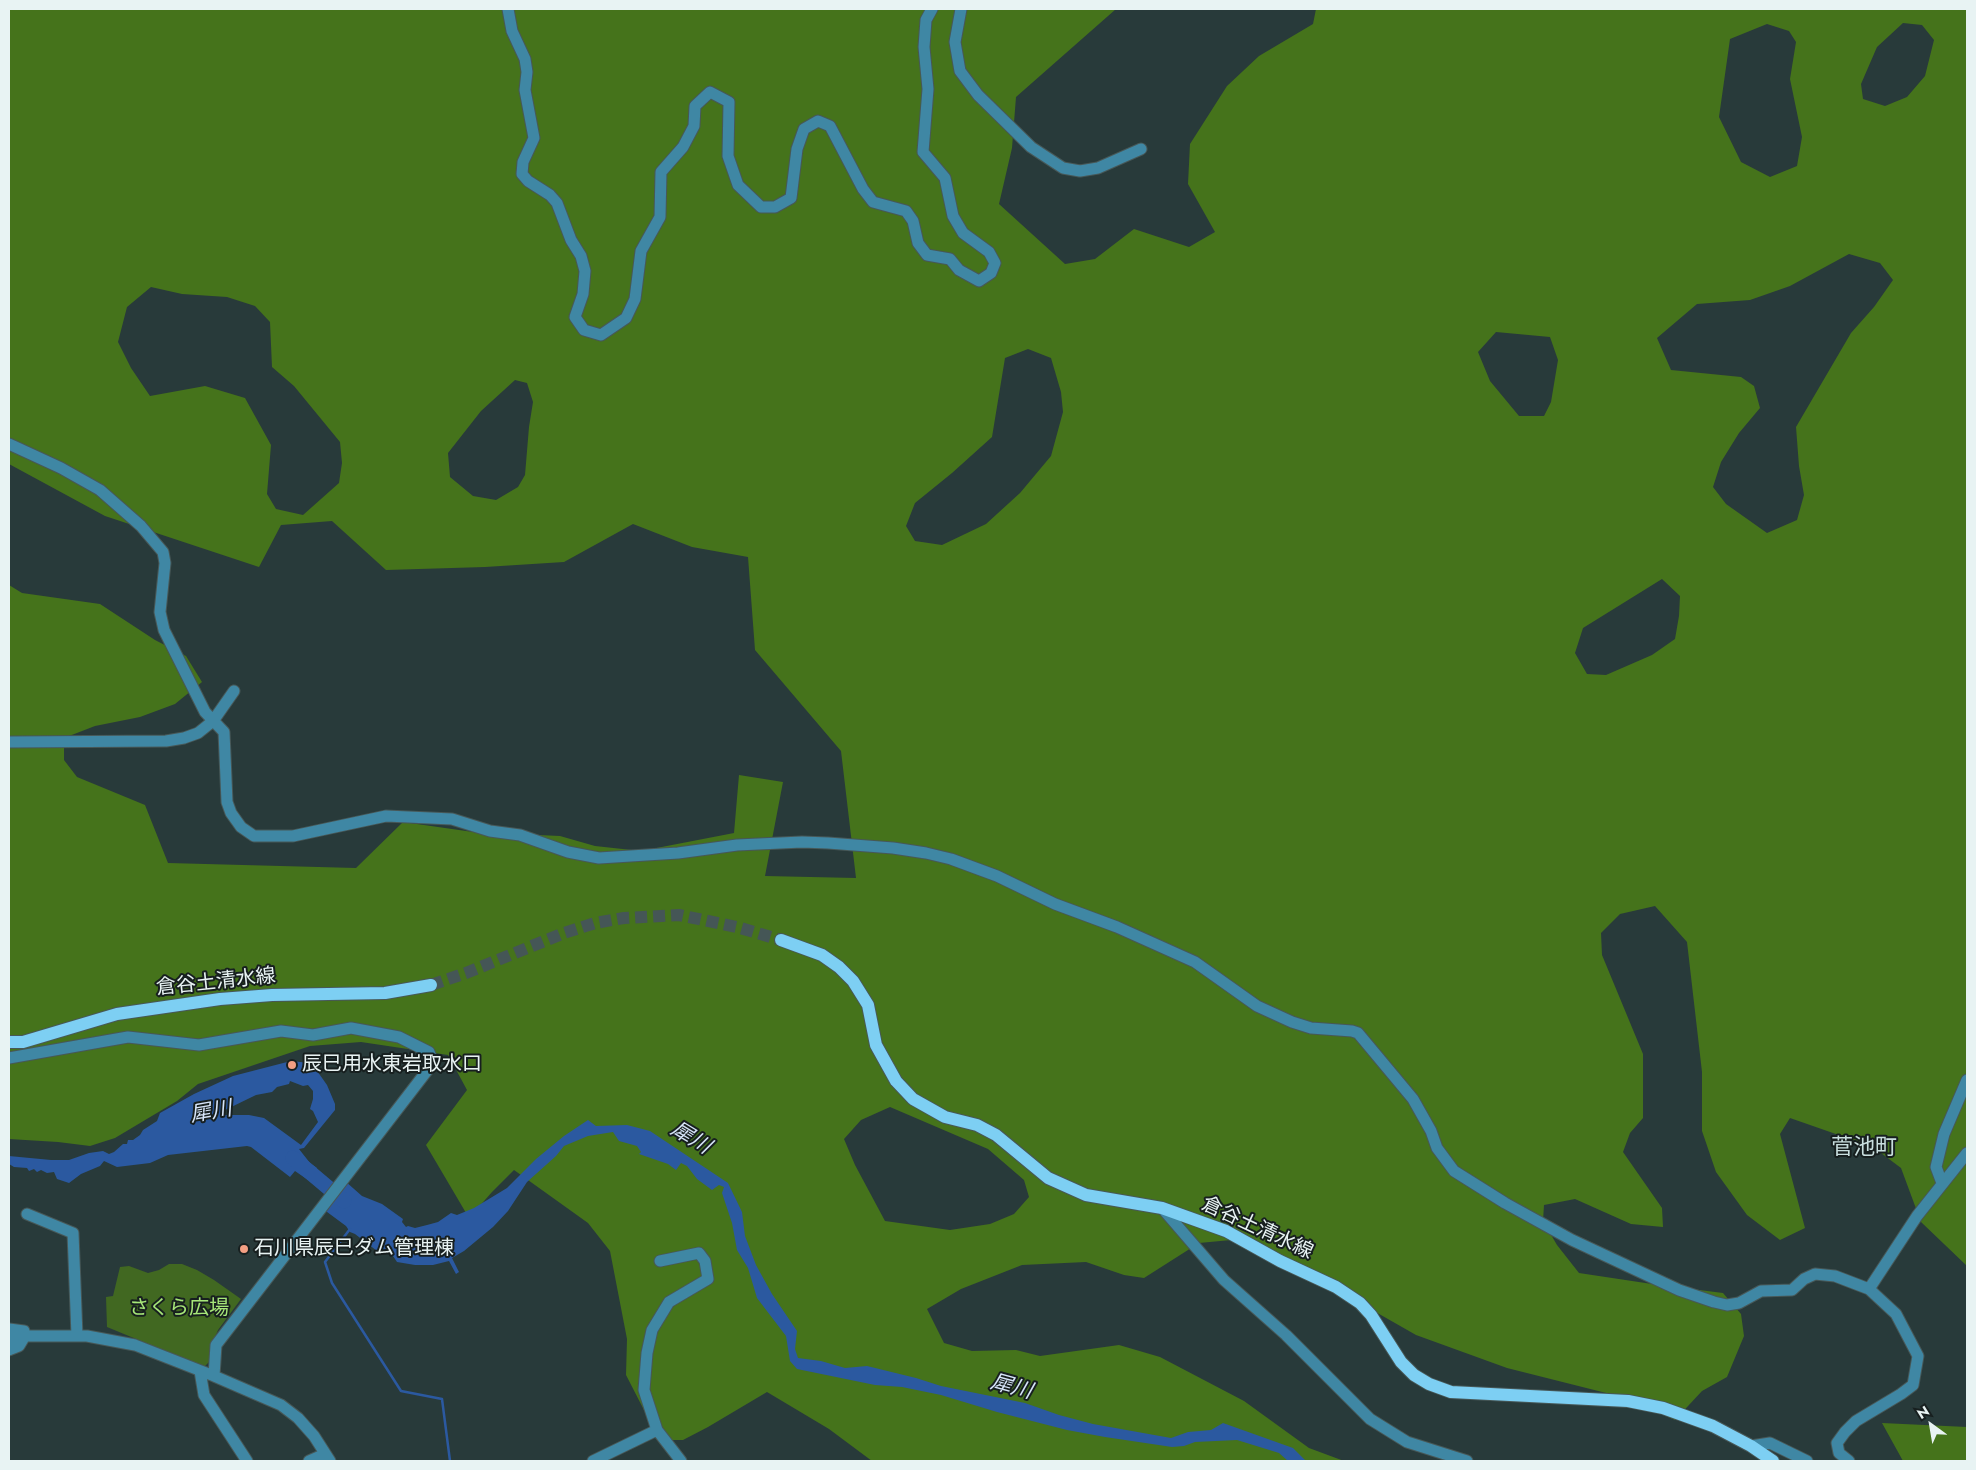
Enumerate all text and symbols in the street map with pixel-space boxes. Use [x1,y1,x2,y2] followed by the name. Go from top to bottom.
[155,965,277,1001] street label: 倉谷土清水線
[302,1053,482,1077] place label: 辰巳用水東岩取水口
[286,1059,298,1071] marker: 辰巳用水東岩取水口
[188,1097,234,1129] water label: 犀川
[666,1117,714,1161] water label: 犀川
[1831,1136,1897,1162] district label: 菅池町
[1198,1193,1316,1265] street label: 倉谷土清水線
[254,1237,454,1261] place label: 石川県辰巳ダム管理棟
[238,1243,250,1255] marker: 石川県辰巳ダム管理棟
[129,1297,229,1321] park label: さくら広場
[987,1370,1035,1406] water label: 犀川
[1906,1400,1956,1450] north arrow
[1913,1401,1933,1424] text: N

